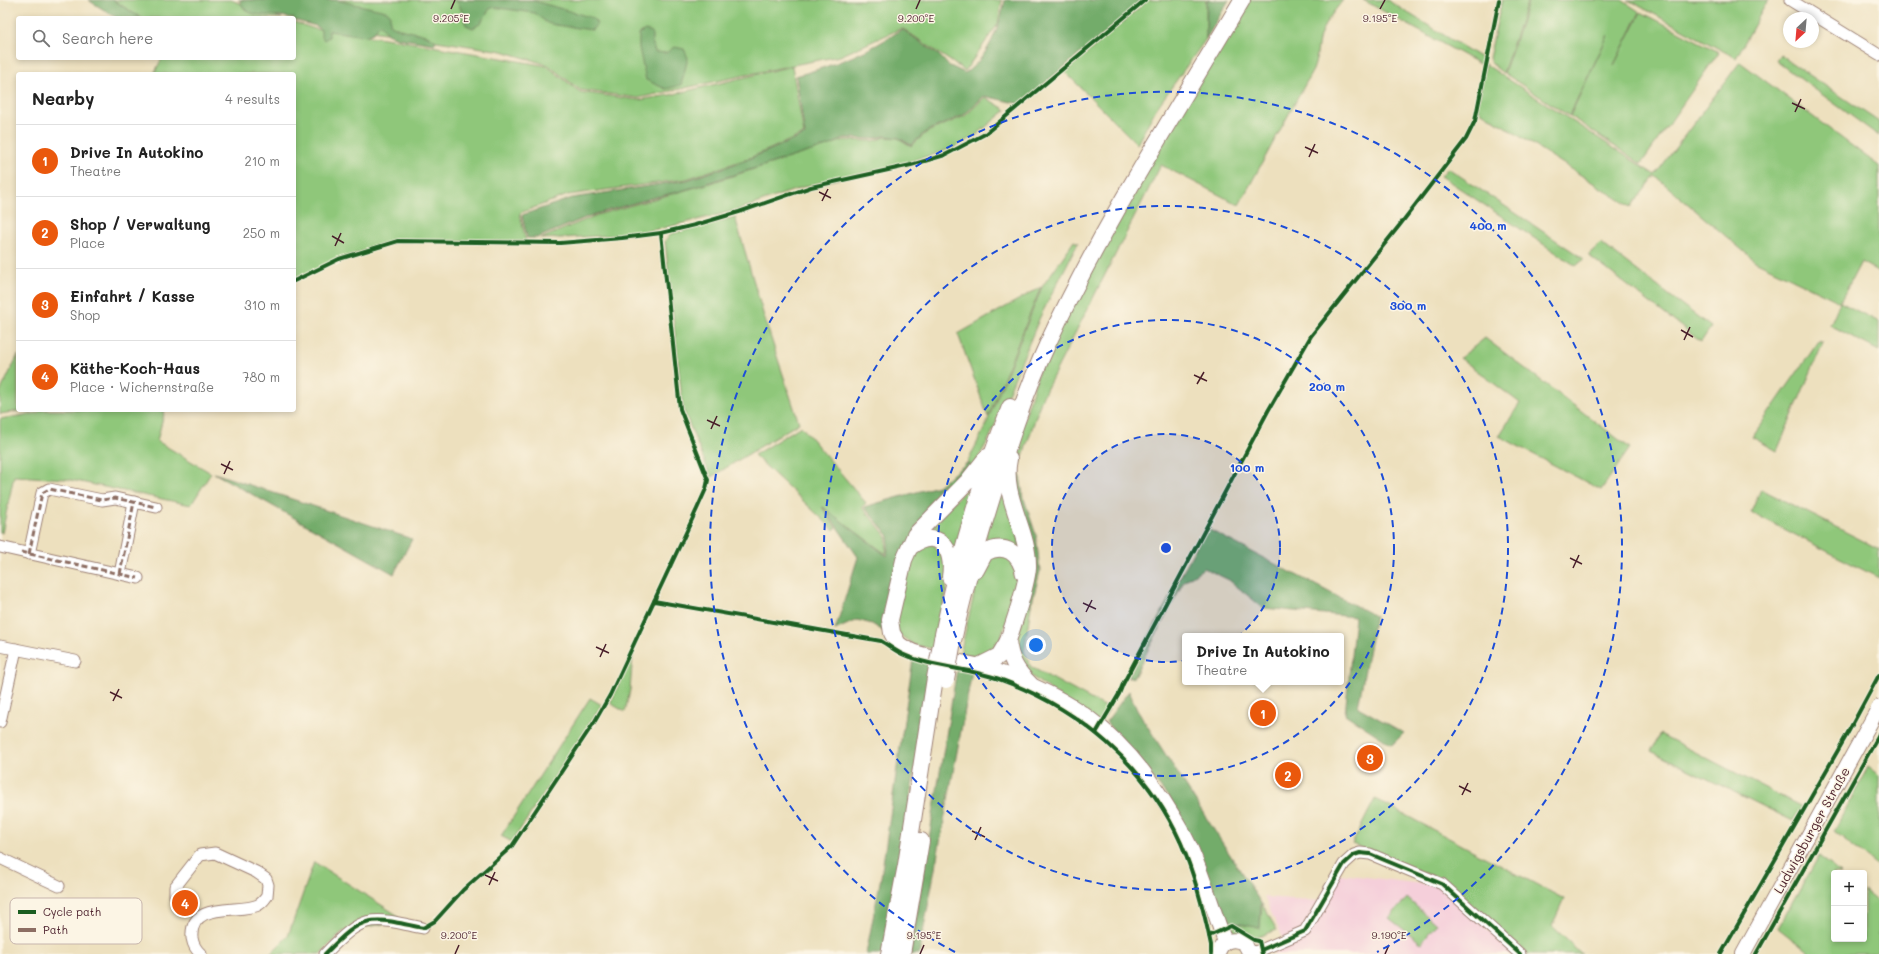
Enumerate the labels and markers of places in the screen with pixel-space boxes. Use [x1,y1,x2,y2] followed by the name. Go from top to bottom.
[1159,541,1173,555] centre of rings
[1250,698,1276,728] pin: 1
[1357,743,1383,773] pin: 3
[1275,760,1301,790] pin: 2
[172,888,198,918] pin: 4

